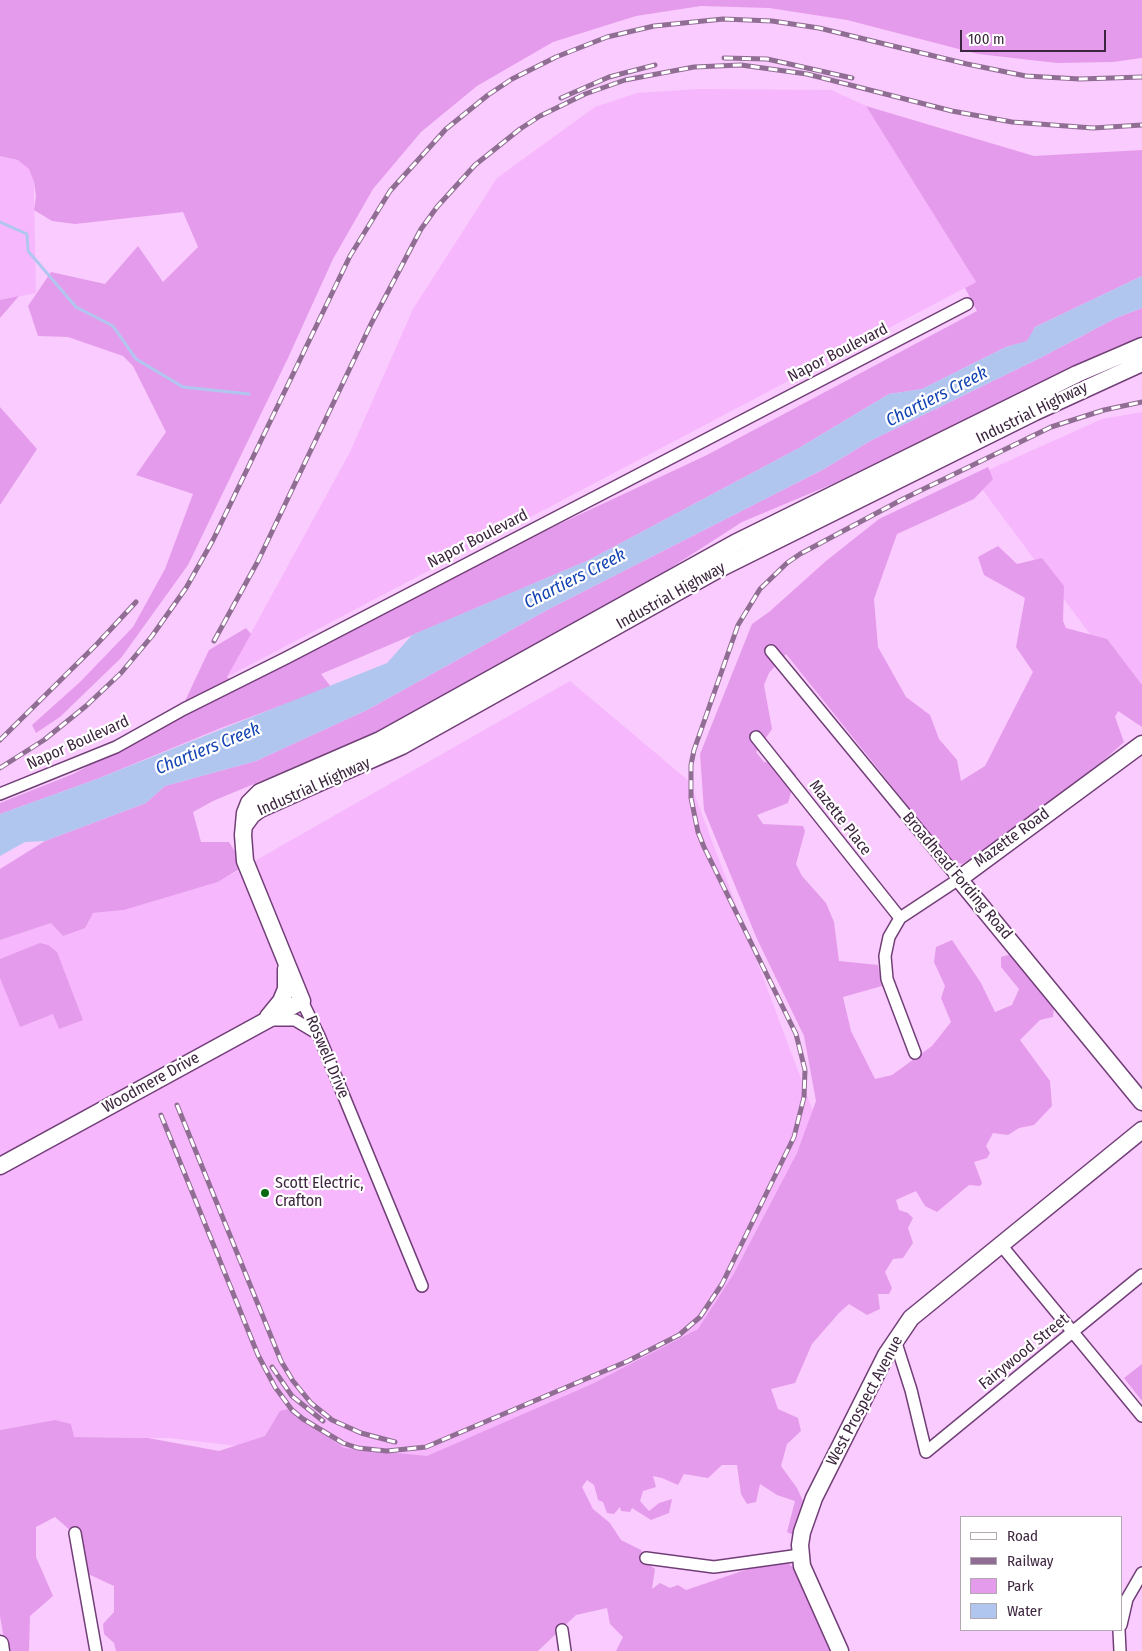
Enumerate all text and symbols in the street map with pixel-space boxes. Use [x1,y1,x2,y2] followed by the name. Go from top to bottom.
[962,20,1108,52] scale bar
[968,30,1005,48] text: 100 m
[785,320,891,386] street label: Napor Boulevard
[883,362,991,432] water label: Chartiers Creek
[973,378,1091,448] street label: Industrial Highway
[425,506,531,572] street label: Napor Boulevard
[521,544,629,614] water label: Chartiers Creek
[613,558,729,634] street label: Industrial Highway
[24,712,132,774] street label: Napor Boulevard
[152,718,264,780] water label: Chartiers Creek
[255,754,373,820] street label: Industrial Highway
[805,777,875,859] street label: Mazette Place
[971,804,1053,872] street label: Mazette Road
[898,808,1016,944] street label: Broadhead Fording Road
[301,1013,353,1101] street label: Roswell Drive
[99,1048,203,1118] street label: Woodmere Drive
[275,1174,364,1212] place label: Scott Electric, Crafton
[259,1187,271,1199] marker: Scott Electric, Crafton
[975,1310,1073,1394] street label: Fairywood Street
[823,1333,907,1469] street label: West Prospect Avenue
[960,1516,1122,1631] legend
[1007,1527,1038,1545] text: Road
[1007,1552,1054,1570] text: Railway
[1007,1577,1034,1595] text: Park
[1007,1602,1042,1620] text: Water

